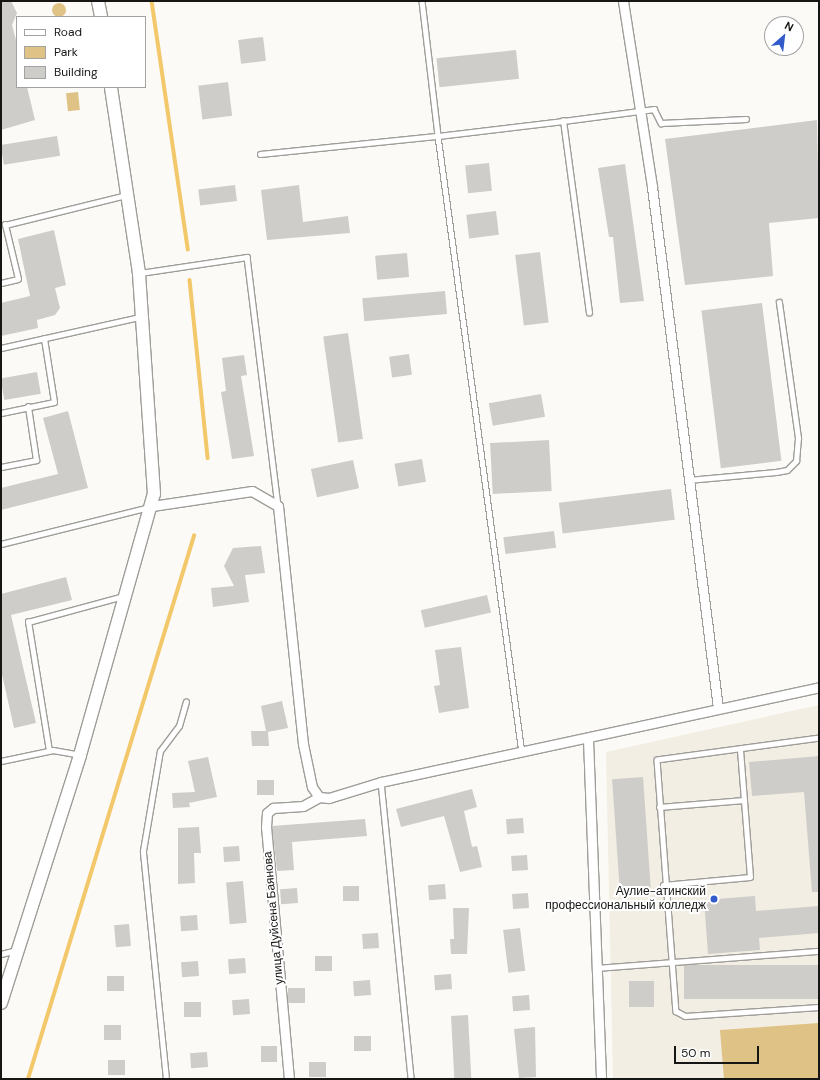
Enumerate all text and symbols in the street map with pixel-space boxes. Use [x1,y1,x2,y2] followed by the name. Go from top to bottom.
[16,16,146,88] legend
[764,16,804,56] north arrow
[782,18,796,34] text: N
[54,24,82,40] text: Road
[54,44,78,60] text: Park
[54,64,98,80] text: Building
[261,851,287,985] street label: улица Дуйсена Баянова
[545,885,706,913] place label: Аулие-атинский профессиональный колледж
[709,894,719,904] marker: Аулие-атинский профессиональный колледж
[676,1038,761,1064] scale bar
[681,1045,710,1061] text: 50 m

